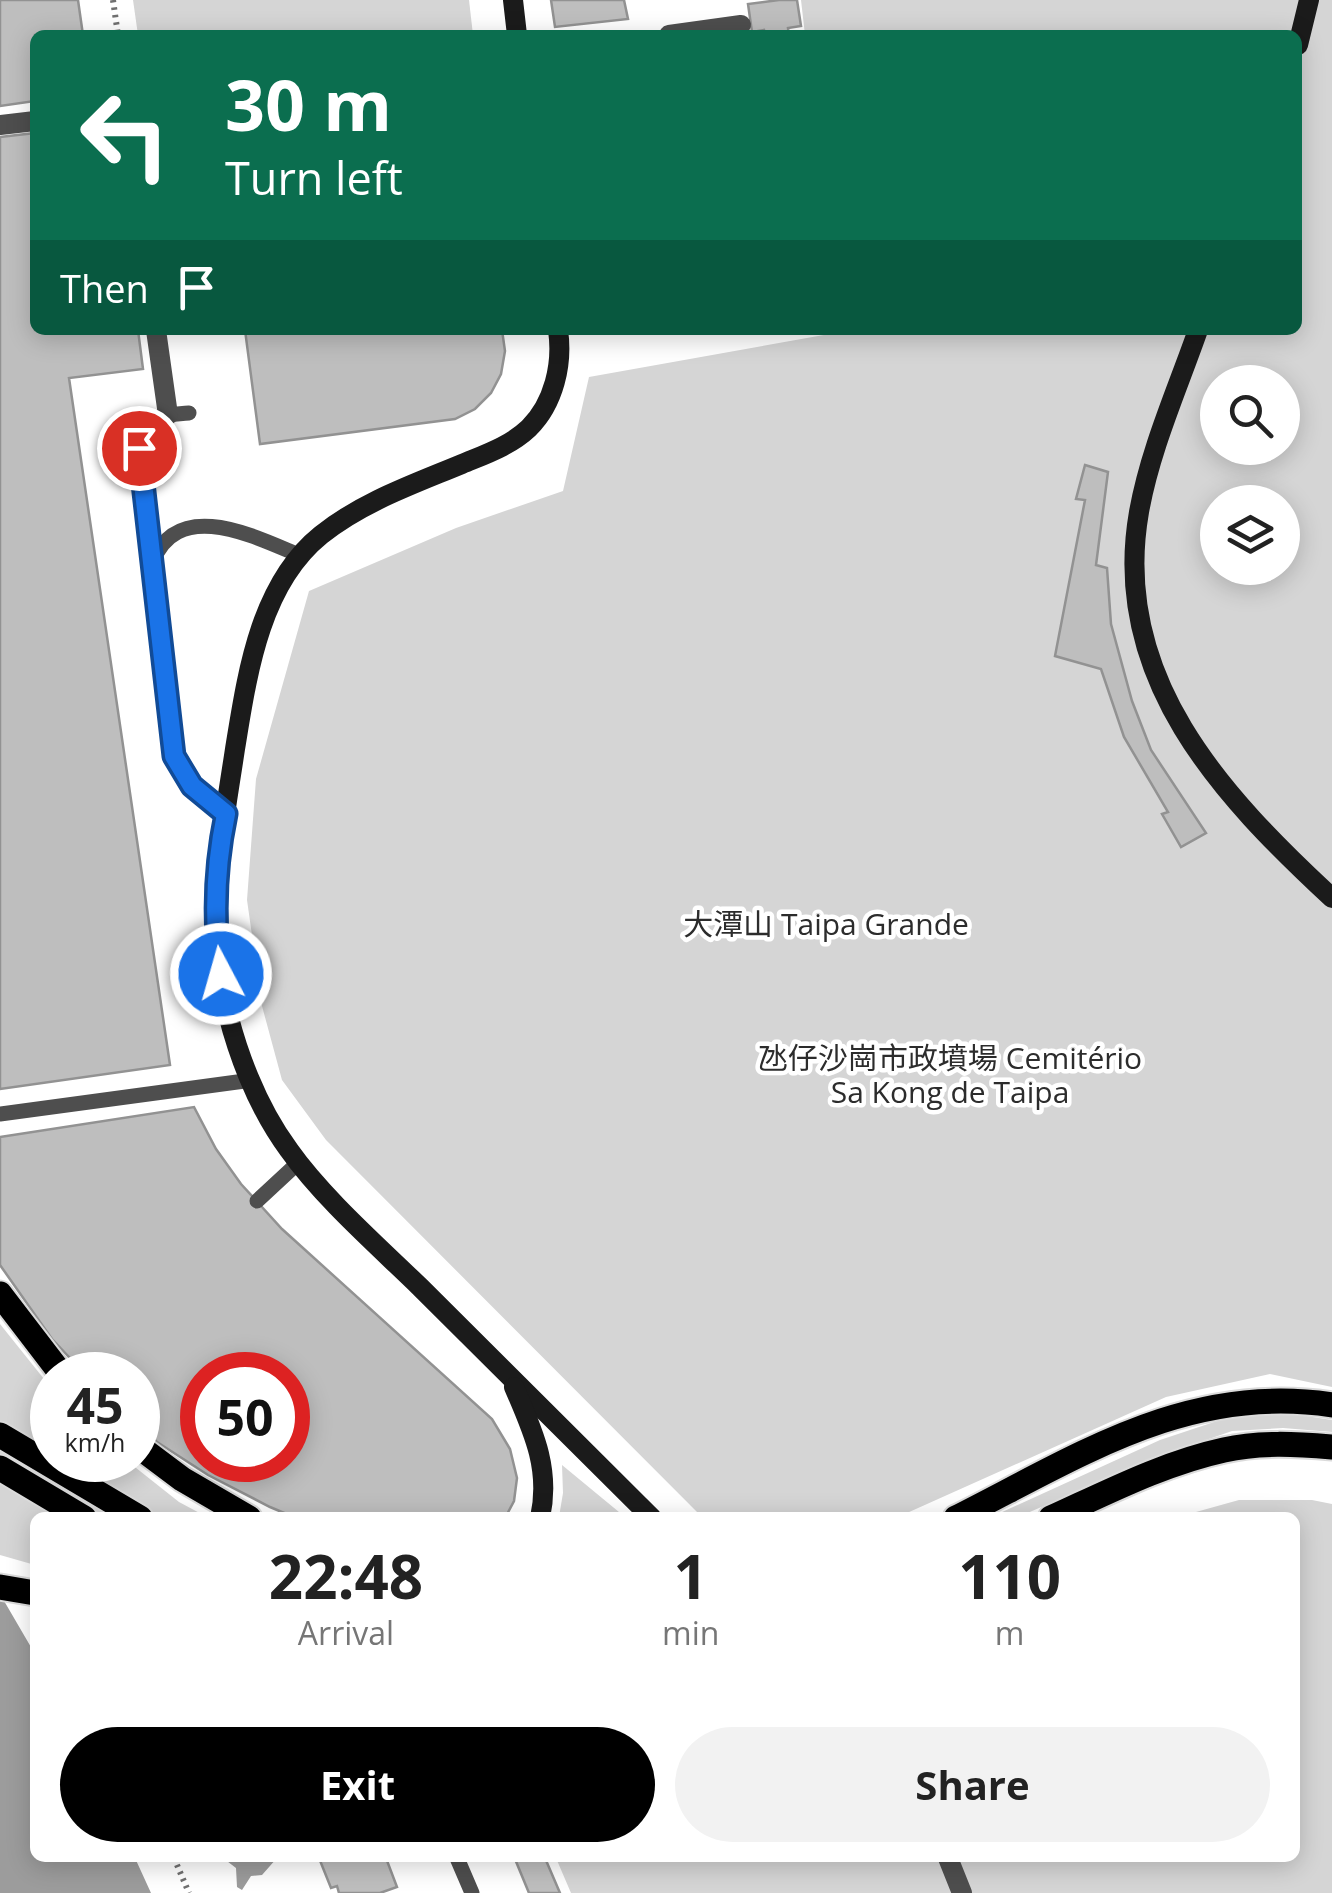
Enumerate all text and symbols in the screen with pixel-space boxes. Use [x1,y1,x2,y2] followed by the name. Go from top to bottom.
[225,56,392,152] text: 30 m
[60,70,190,200] icon: left
[225,147,403,208] text: Turn left
[169,260,224,315] icon: arrive
[60,262,149,314] text: Then
[1200,365,1300,585] map controls
[1200,365,1300,465] button: search
[97,406,182,491] pin
[112,421,167,476] icon: arrive
[1200,485,1300,585] button: layers
[683,903,969,944] park label: 大潭山 Taipa Grande
[169,922,273,1026] position arrow
[758,1037,1142,1112] park label: 氹仔沙崗市政墳場 Cemitério Sa Kong de Taipa
[180,1352,310,1482] speed limit sign: 50
[66,1371,124,1439] text: 45
[65,1425,125,1459] text: km/h
[269,1535,423,1617] text: 22:48
[674,1535,708,1617] text: 1
[958,1535,1061,1617] text: 110
[298,1611,394,1654] text: Arrival
[662,1611,719,1654] text: min
[995,1611,1024,1654] text: m
[60,1727,655,1842] button: Exit
[675,1727,1270,1842] button: Share

